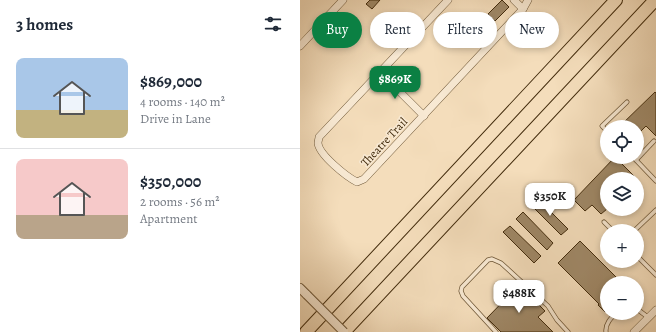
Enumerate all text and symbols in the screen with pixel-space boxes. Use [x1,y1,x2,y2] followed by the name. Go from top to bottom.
[312,12,362,48] chip: Buy
[370,12,425,48] chip: Rent
[433,12,497,48] chip: Filters
[505,12,559,48] chip: New
[16,13,73,36] text: 3 homes
[262,13,284,35] icon: filters
[367,66,423,100] pin: $869K
[140,70,202,93] text: $869,000
[379,70,411,87] text: $869K
[48,74,96,122] icon: home
[140,93,225,110] text: 4 rooms · 140 m²
[140,110,211,127] text: Drive in Lane
[357,114,411,170] street label: Theatre Trail
[600,120,644,320] map controls
[600,120,644,164] button: locate
[140,170,201,193] text: $350,000
[600,172,644,216] button: layers
[48,175,96,223] icon: home
[522,183,578,217] pin: $350K
[534,187,566,204] text: $350K
[140,193,220,210] text: 2 rooms · 56 m²
[140,210,198,227] text: Apartment
[600,224,644,268] button: +
[600,276,644,320] button: −
[491,280,547,314] pin: $488K
[502,284,536,301] text: $488K

